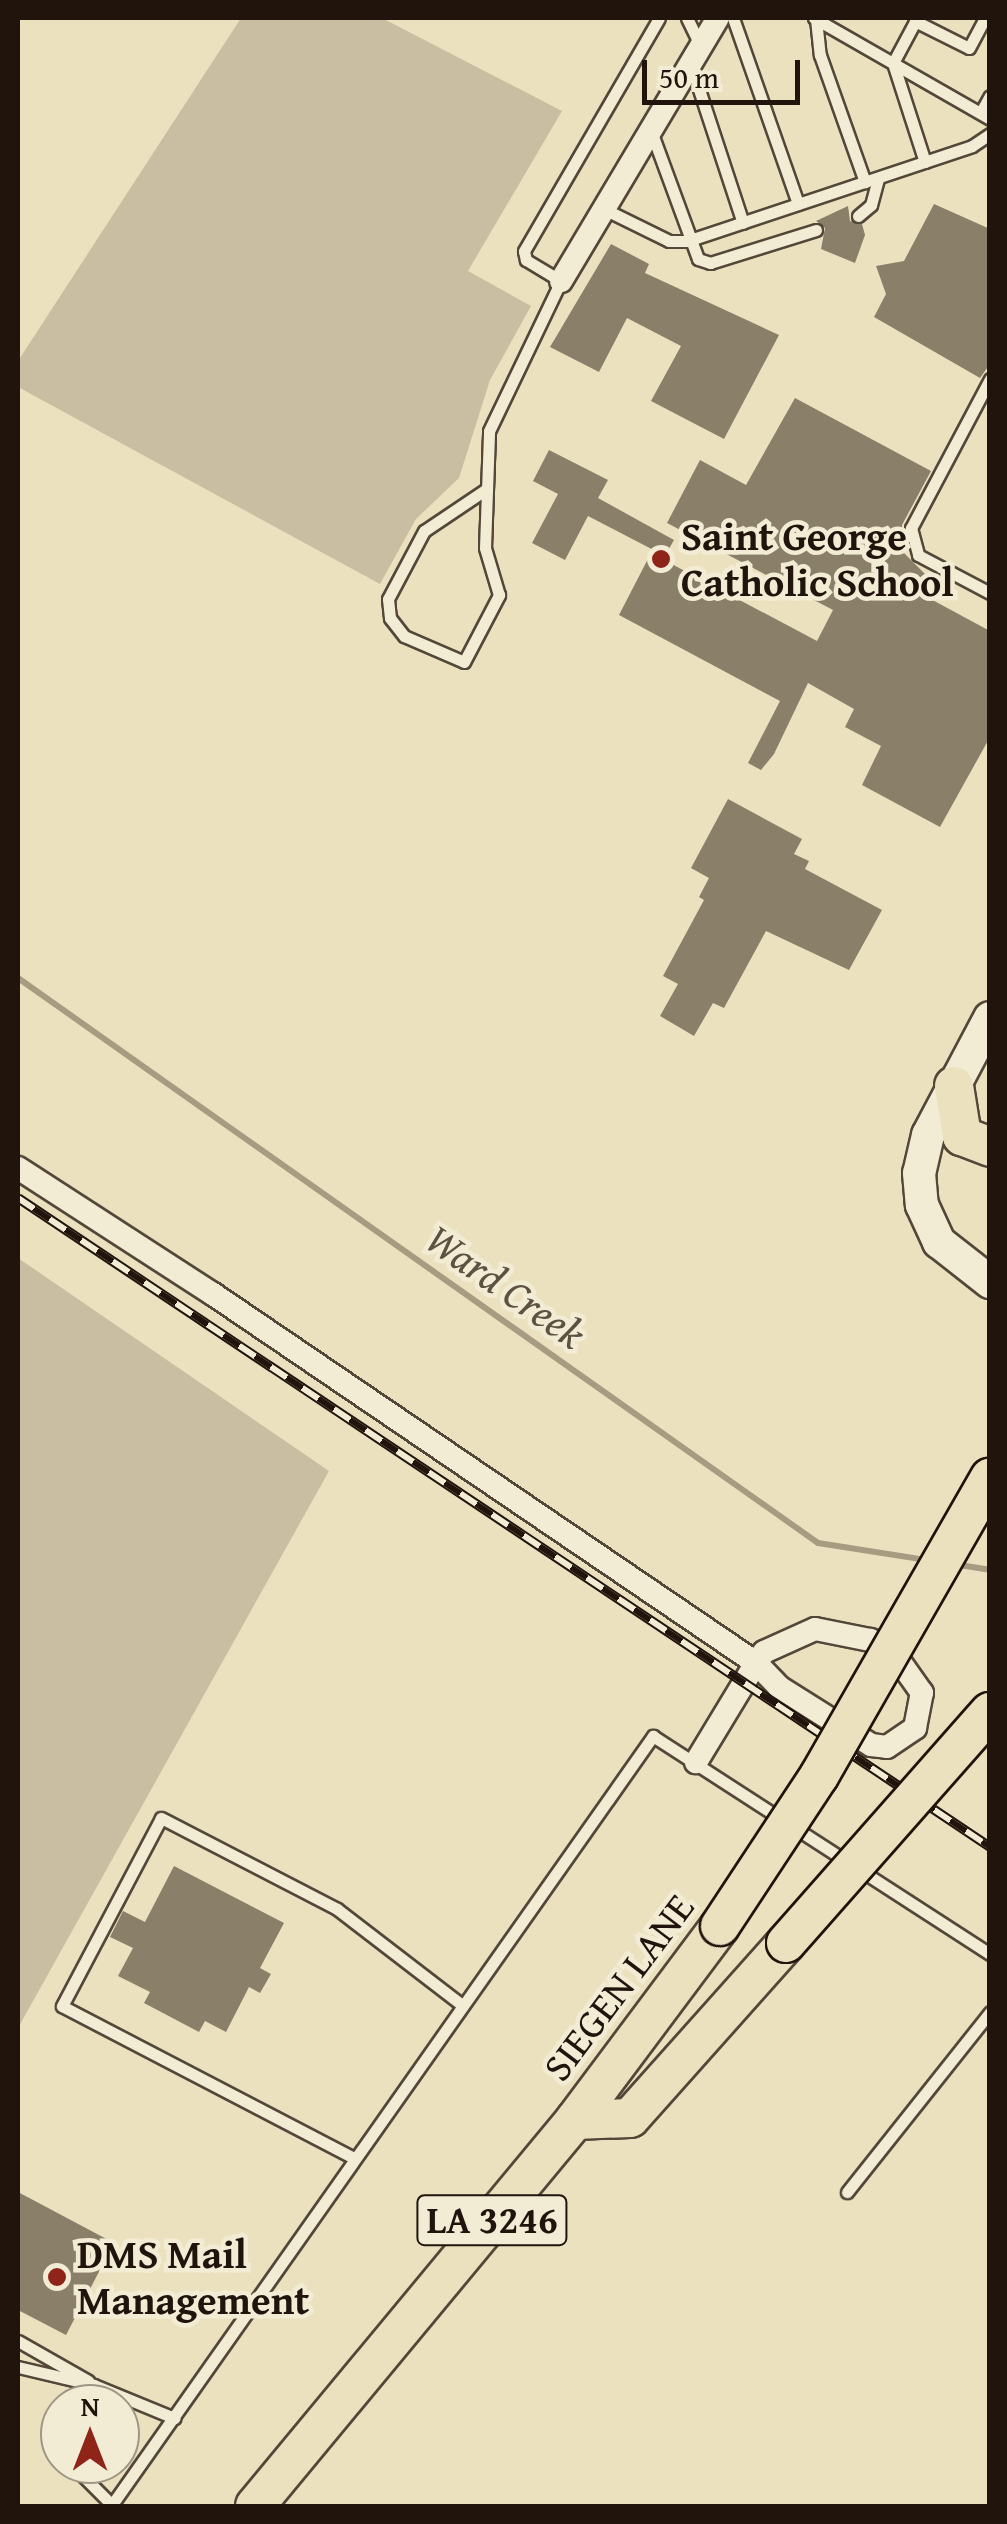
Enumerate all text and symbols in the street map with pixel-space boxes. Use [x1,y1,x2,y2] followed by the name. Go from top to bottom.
[647,40,804,102] scale bar
[659,55,719,99] text: 50 m
[681,512,954,606] place label: Saint George Catholic School
[650,548,672,570] marker: Saint George Catholic School
[417,1213,595,1359] water label: Ward Creek
[532,1884,704,2090] street label: SIEGEN LANE
[414,2187,570,2253] road number: LA 3246
[77,2230,309,2324] place label: DMS Mail Management
[46,2266,68,2288] marker: DMS Mail Management
[40,2384,140,2484] north arrow
[81,2385,99,2426] text: N

